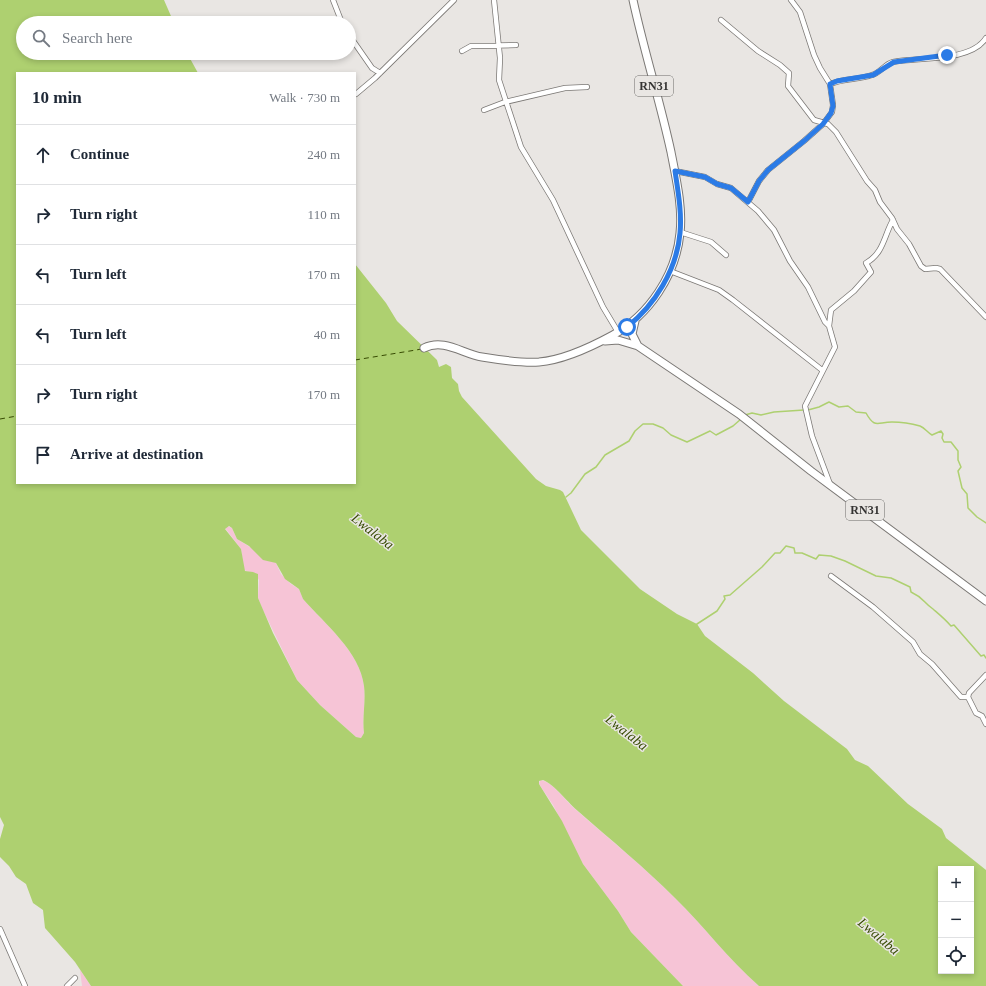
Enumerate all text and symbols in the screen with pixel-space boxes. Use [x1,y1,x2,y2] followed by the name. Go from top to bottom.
[16,16,356,60] search box
[30,27,52,49] icon: search
[62,30,132,46] text: Search here
[938,46,956,64] route end
[635,76,673,96] road number: RN31
[32,88,82,107] text: 10 min
[269,90,340,105] text: Walk · 730 m
[32,144,54,166] icon: ahead
[70,146,129,162] text: Continue
[307,147,340,162] text: 240 m
[32,204,54,226] icon: right
[70,206,137,222] text: Turn right
[308,207,340,222] text: 110 m
[32,264,54,286] icon: left
[70,266,127,282] text: Turn left
[307,267,340,282] text: 170 m
[618,318,636,336] route start
[32,324,54,346] icon: left
[70,326,127,342] text: Turn left
[314,327,340,342] text: 40 m
[32,384,54,406] icon: right
[70,386,137,402] text: Turn right
[307,387,340,402] text: 170 m
[32,444,54,466] icon: arrive
[70,446,203,462] text: Arrive at destination
[846,500,884,520] road number: RN31
[348,510,397,552] water label: Lwalaba
[602,711,651,753] water label: Lwalaba
[938,866,974,974] map controls
[938,866,974,902] button: +
[938,902,974,938] button: −
[854,914,902,958] water label: Lwalaba
[938,938,974,974] button: locate

